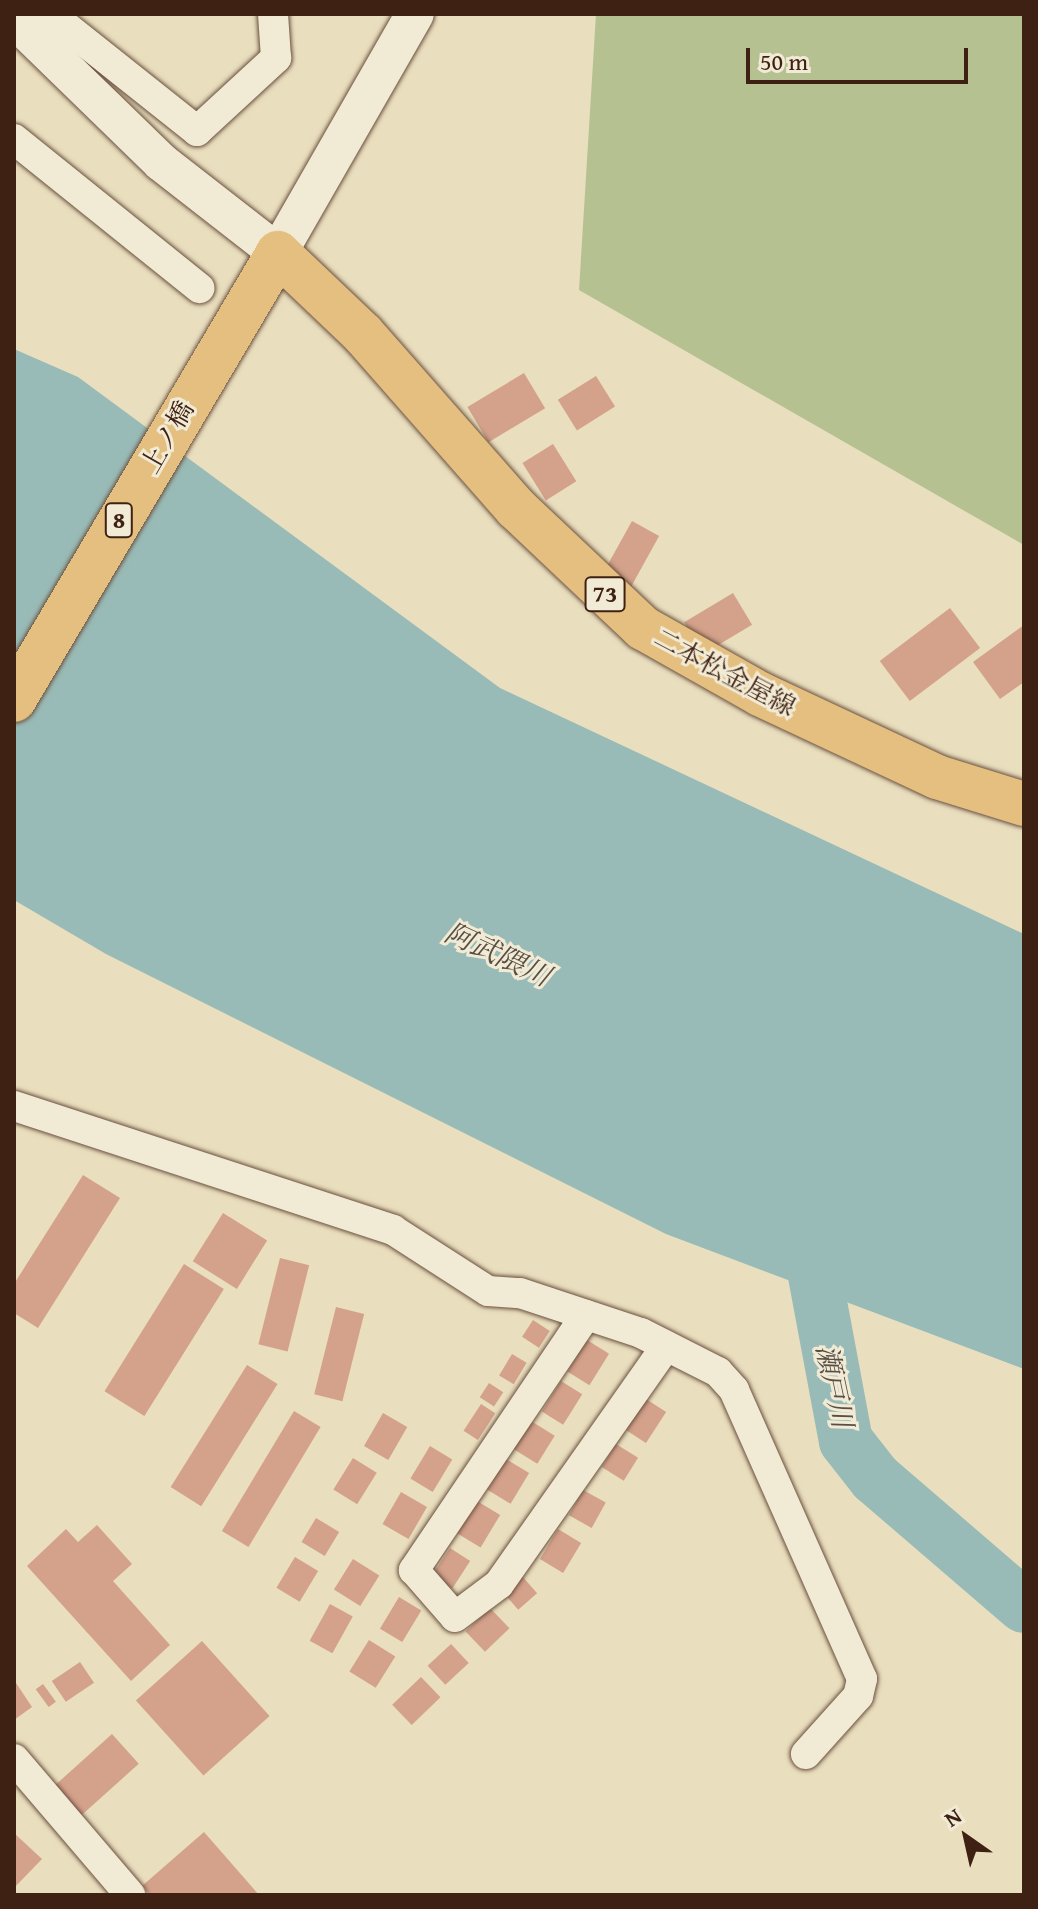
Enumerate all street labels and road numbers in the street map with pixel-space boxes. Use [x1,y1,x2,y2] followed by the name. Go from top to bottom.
[134,395,200,479] street label: 上ノ橋
[103,500,135,540] road number: 8
[583,574,627,614] road number: 73
[649,622,801,722] street label: 二本松金屋線

